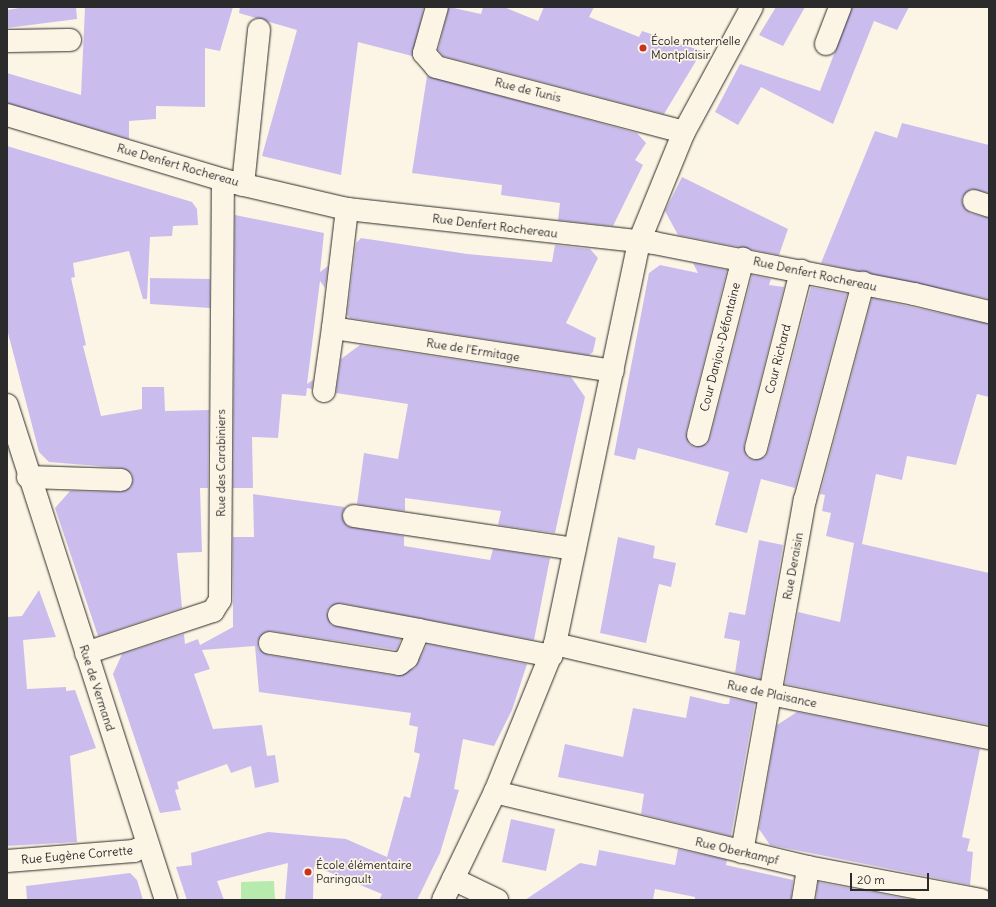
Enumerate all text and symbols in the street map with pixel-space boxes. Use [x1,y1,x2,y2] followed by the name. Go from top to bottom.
[651,34,741,62] place label: École maternelle Montplaisir
[638,43,648,53] marker: École maternelle Montplaisir
[493,75,563,105] street label: Rue de Tunis
[115,141,241,189] street label: Rue Denfert Rochereau
[432,211,558,241] street label: Rue Denfert Rochereau
[752,254,878,294] street label: Rue Denfert Rochereau
[697,281,743,413] street label: Cour Danjou-Défontaine
[762,323,794,395] street label: Cour Richard
[425,336,521,364] street label: Rue de l'Ermitage
[214,409,228,517] street label: Rue des Carabiniers
[780,531,806,601] street label: Rue Deraisin
[76,643,118,733] street label: Rue de Vermand
[726,677,818,711] street label: Rue de Plaisance
[694,834,780,868] street label: Rue Oberkampf
[21,843,133,867] street label: Rue Eugène Corrette
[316,858,412,886] place label: École élémentaire Paringault
[852,865,931,891] scale bar
[303,867,313,877] marker: École élémentaire Paringault
[857,872,885,887] text: 20 m

